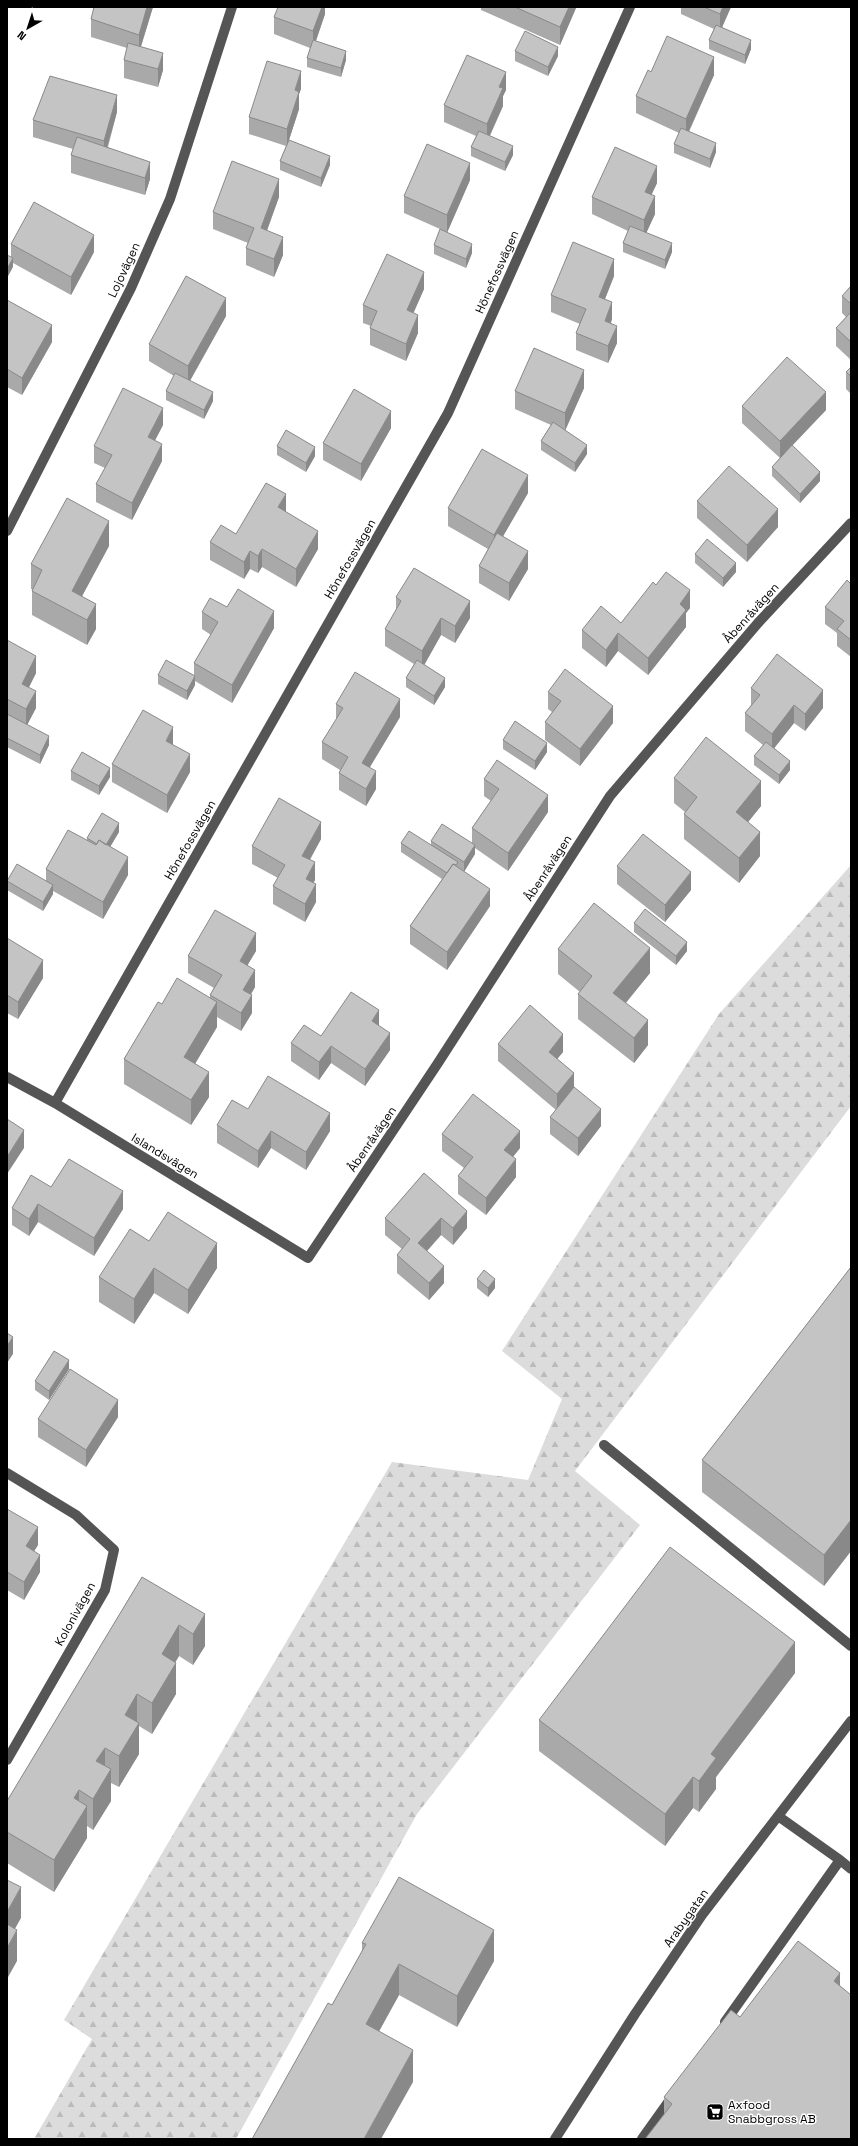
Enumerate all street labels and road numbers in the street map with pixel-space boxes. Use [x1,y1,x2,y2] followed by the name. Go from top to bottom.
[471,228,523,316] street label: Hönefossvägen
[104,240,144,300] street label: Lojovägen
[321,516,379,602] street label: Hönefossvägen
[720,579,782,647] street label: Åbenråvägen
[161,797,219,883] street label: Hönefossvägen
[521,832,575,904] street label: Åbenråvägen
[344,1103,400,1175] street label: Åbenråvägen
[129,1130,201,1182] street label: Islandsvägen
[51,1579,99,1649] street label: Kolonivägen
[660,1886,712,1950] street label: Arabygatan

